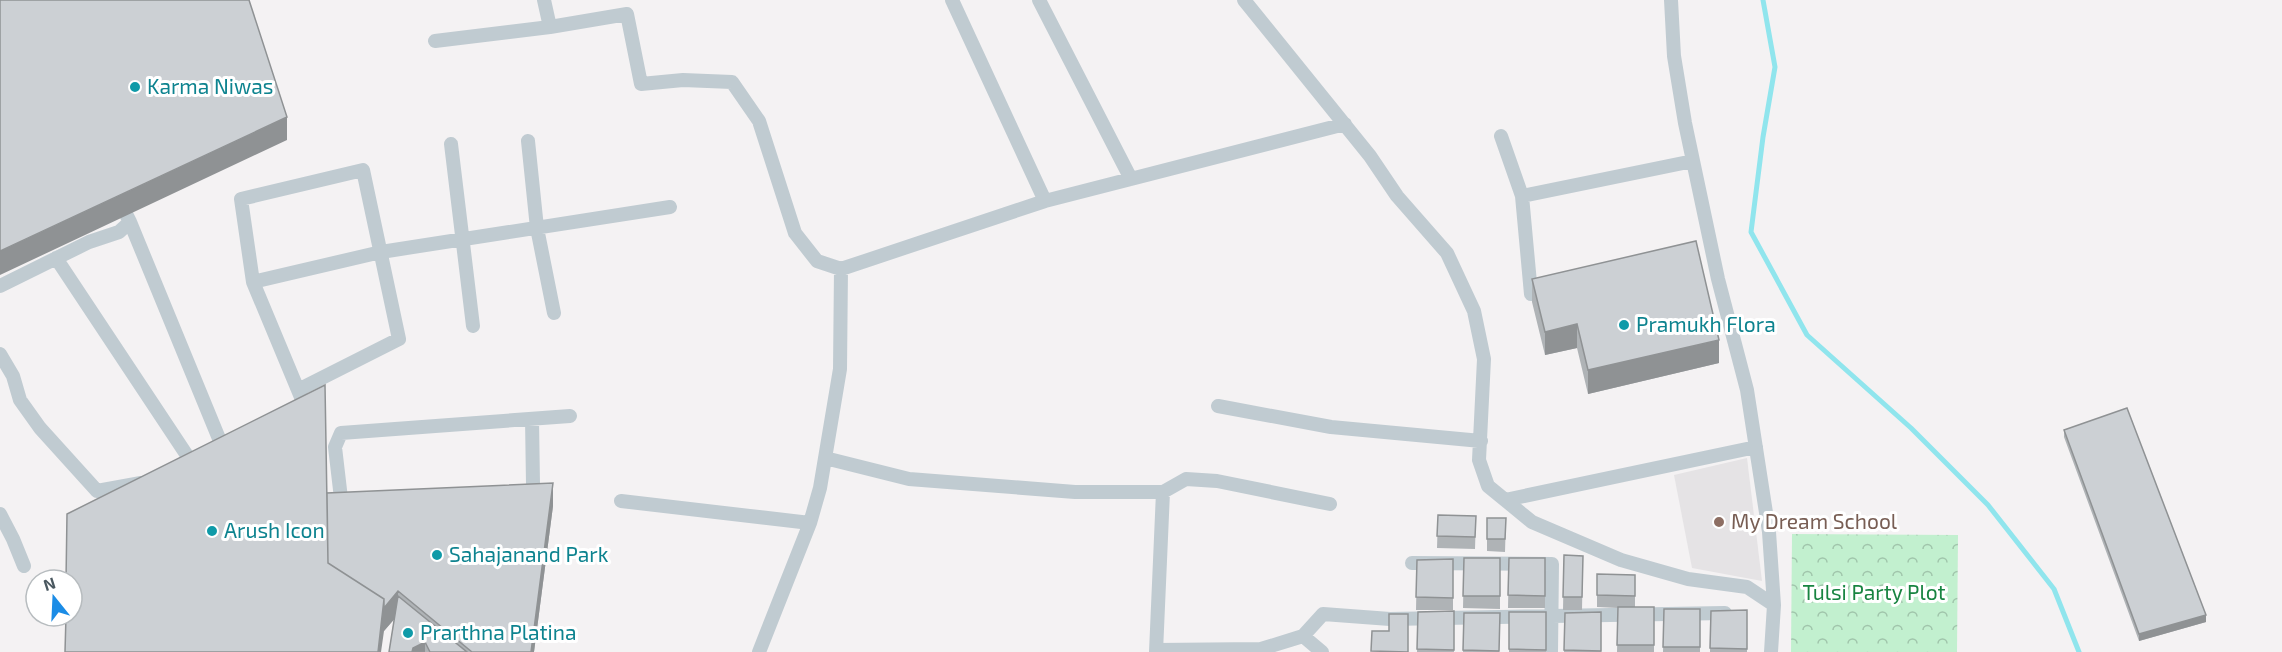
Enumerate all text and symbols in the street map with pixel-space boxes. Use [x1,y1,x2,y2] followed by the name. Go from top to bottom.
[147,73,273,98] place label: Karma Niwas
[128,80,142,94] marker: Karma Niwas
[1636,311,1776,336] place label: Pramukh Flora
[1617,318,1631,332] marker: Pramukh Flora
[1731,508,1898,533] place label: My Dream School
[1712,515,1726,529] marker: My Dream School
[224,517,325,542] place label: Arush Icon
[205,524,219,538] marker: Arush Icon
[449,541,609,567] place label: Sahajanand Park
[430,548,444,562] marker: Sahajanand Park
[24,568,84,628] north arrow
[41,572,58,594] text: N
[1802,579,1946,604] park label: Tulsi Party Plot
[420,619,576,644] place label: Prarthna Platina
[401,626,415,640] marker: Prarthna Platina

